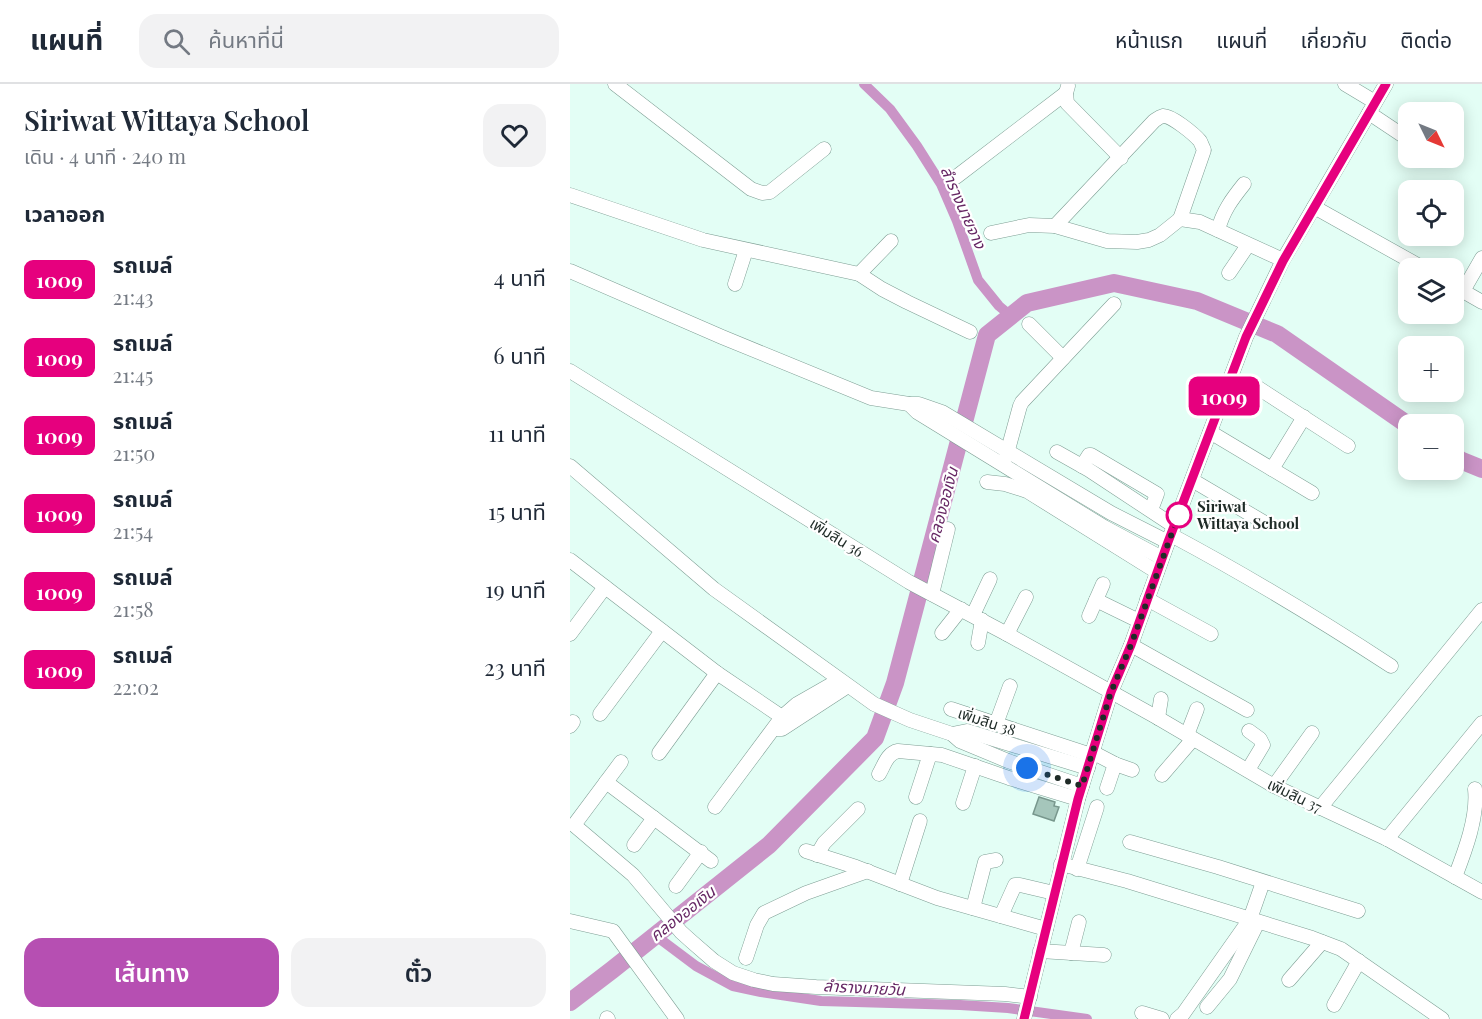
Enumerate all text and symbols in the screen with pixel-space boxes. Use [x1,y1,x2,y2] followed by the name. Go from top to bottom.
[139,14,559,68] search box
[30,20,103,57] text: แผนที่
[208,24,284,54] text: ค้นหาที่นี่
[160,25,193,58] icon: search
[1115,25,1183,53] text: หน้าแรก
[1216,25,1267,53] text: แผนที่
[1300,25,1367,53] text: เกี่ยวกับ
[1400,25,1452,53] text: ติดต่อ
[24,101,309,138] text: Siriwat Wittaya School
[1398,102,1464,168] north arrow
[1398,102,1464,480] map controls
[483,104,546,167] button: heart
[24,142,186,169] text: เดิน · 4 นาที · 240 m
[937,163,992,253] water label: ลำรางนายจาง
[1398,180,1464,246] button: locate
[24,198,105,228] text: เวลาออก
[113,249,173,279] text: รถเมล์
[1398,258,1464,324] button: layers
[494,262,546,292] text: 4 นาที
[36,265,83,293] text: 1009
[113,283,154,310] text: 21:43
[113,327,173,357] text: รถเมล์
[1398,336,1464,402] button: +
[493,340,546,370] text: 6 นาที
[36,343,83,371] text: 1009
[113,361,153,388] text: 21:45
[1182,376,1266,416] line badge: 1009
[1201,382,1247,410] text: 1009
[113,405,173,435] text: รถเมล์
[1398,414,1464,480] button: −
[488,418,546,448] text: 11 นาที
[36,421,83,449] text: 1009
[113,439,155,466] text: 21:50
[922,464,962,545] water label: คลองออเงิน
[113,483,173,513] text: รถเมล์
[488,496,546,526] text: 15 นาที
[1196,496,1300,533] place label: Siriwat Wittaya School
[36,499,83,527] text: 1009
[1166,502,1192,528] marker: Siriwat Wittaya School
[806,513,868,561] street label: เพิ่มสิน 36
[113,517,153,544] text: 21:54
[113,561,173,591] text: รถเมล์
[485,574,546,604] text: 19 นาที
[36,577,83,605] text: 1009
[113,595,154,622] text: 21:58
[113,639,173,669] text: รถเมล์
[484,652,546,682] text: 23 นาที
[36,655,83,683] text: 1009
[113,673,159,700] text: 22:02
[955,702,1019,740] street label: เพิ่มสิน 38
[1012,753,1042,783] your location
[1264,773,1326,817] street label: เพิ่มสิน 37
[645,880,720,945] water label: คลองออเงิน
[24,938,279,1007] button: เส้นทาง
[291,938,546,1007] button: ตั๋ว
[822,974,907,1000] water label: ลำรางนายวัน

